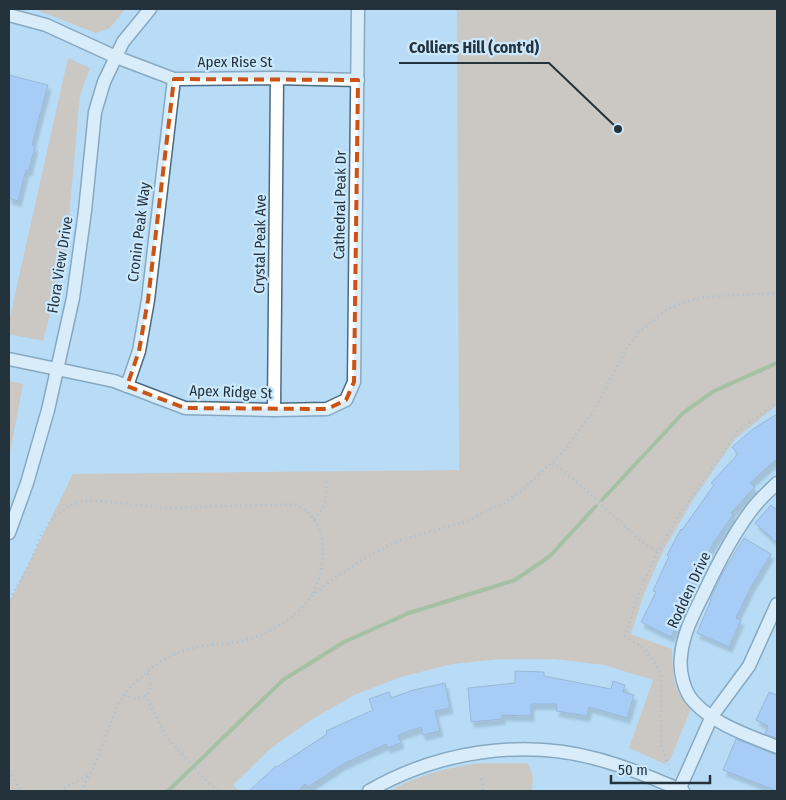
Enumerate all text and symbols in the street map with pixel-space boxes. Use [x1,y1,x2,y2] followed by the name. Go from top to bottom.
[399,32,549,63] callout: Colliers Hill (cont'd)
[409,38,539,57] text: Colliers Hill (cont'd)
[198,53,273,71] street label: Apex Rise St
[330,150,350,260] street label: Cathedral Peak Dr
[124,181,154,283] street label: Cronin Peak Way
[250,194,270,294] street label: Crystal Peak Ave
[43,215,77,315] street label: Flora View Drive
[189,382,273,402] street label: Apex Ridge St
[663,549,715,631] street label: Rodden Drive
[611,752,710,784] scale bar
[618,761,648,779] text: 50 m

